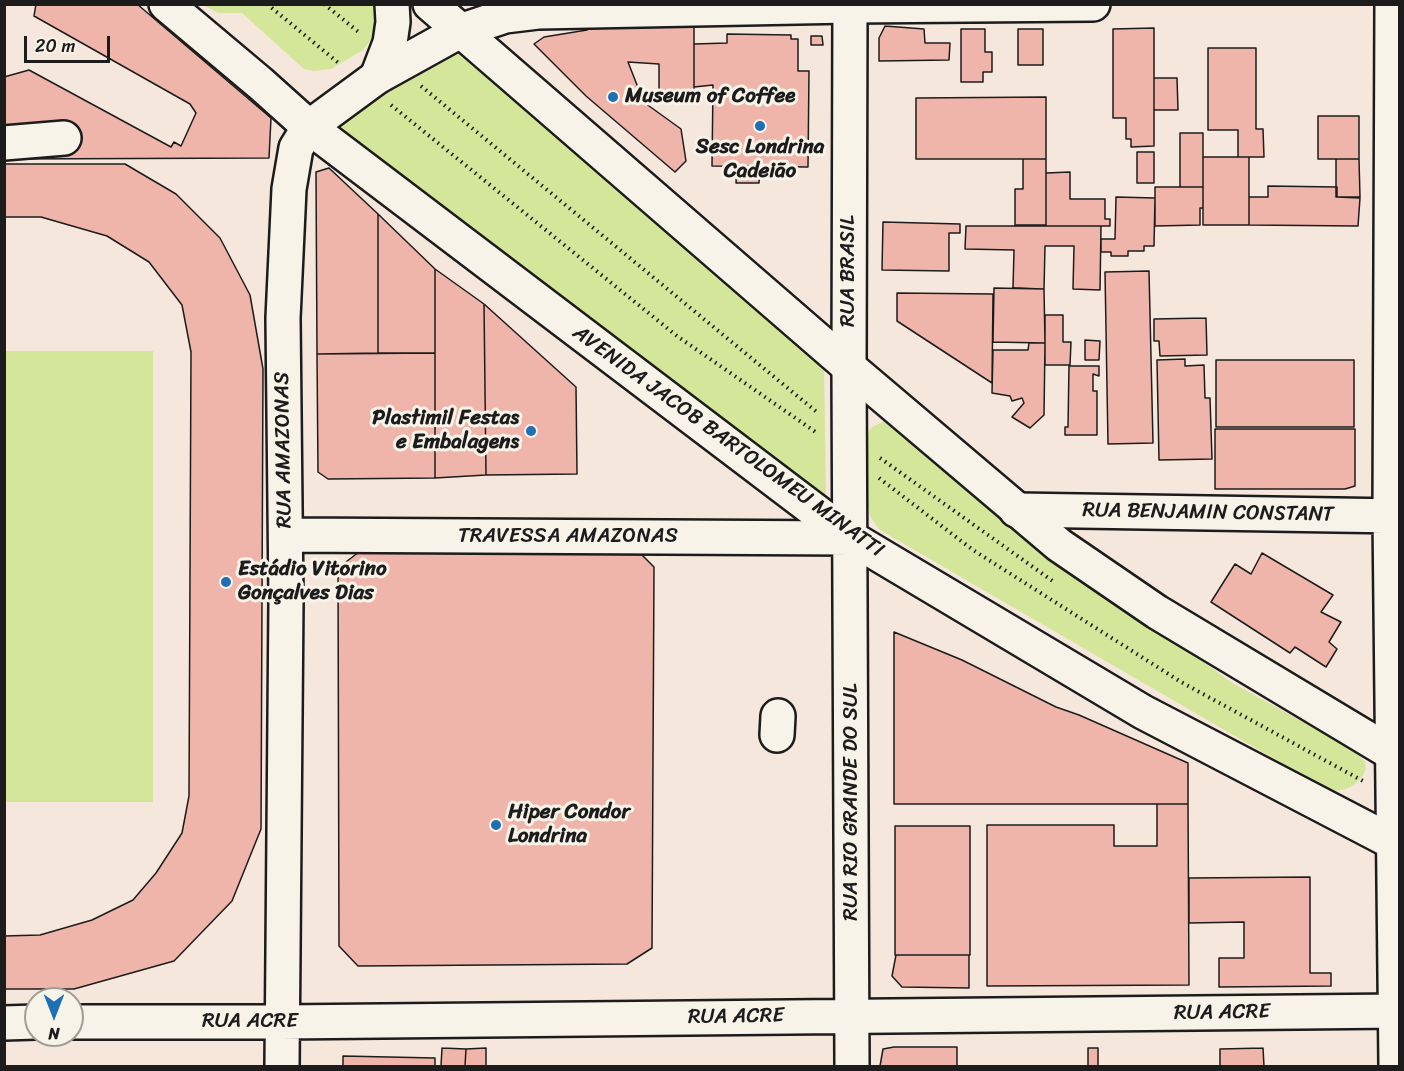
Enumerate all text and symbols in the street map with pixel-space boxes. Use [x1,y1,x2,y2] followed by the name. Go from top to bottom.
[27,24,112,62] scale bar
[35,30,75,62] text: 20 m
[625,84,795,110] place label: Museum of Coffee
[606,90,620,104] marker: Museum of Coffee
[753,119,767,133] marker: Sesc Londrina Cadeião
[696,135,824,185] place label: Sesc Londrina Cadeião
[836,215,862,327] street label: RUA BRASIL
[567,321,889,563] street label: AVENIDA JACOB BARTOLOMEU MINATTI
[270,371,298,529] street label: RUA AMAZONAS
[372,406,519,456] place label: Plastimil Festas e Embalagens
[524,424,538,438] marker: Plastimil Festas e Embalagens
[1082,498,1334,528] street label: RUA BENJAMIN CONSTANT
[458,524,678,550] street label: TRAVESSA AMAZONAS
[238,557,387,607] place label: Estádio Vitorino Gonçalves Dias
[219,575,233,589] marker: Estádio Vitorino Gonçalves Dias
[839,683,865,921] street label: RUA RIO GRANDE DO SUL
[508,800,630,850] place label: Hiper Condor Londrina
[489,818,503,832] marker: Hiper Condor Londrina
[24,987,84,1047] north arrow
[1174,1000,1270,1026] street label: RUA ACRE
[688,1004,784,1030] street label: RUA ACRE
[202,1009,298,1035] street label: RUA ACRE
[48,1019,60,1048] text: N

